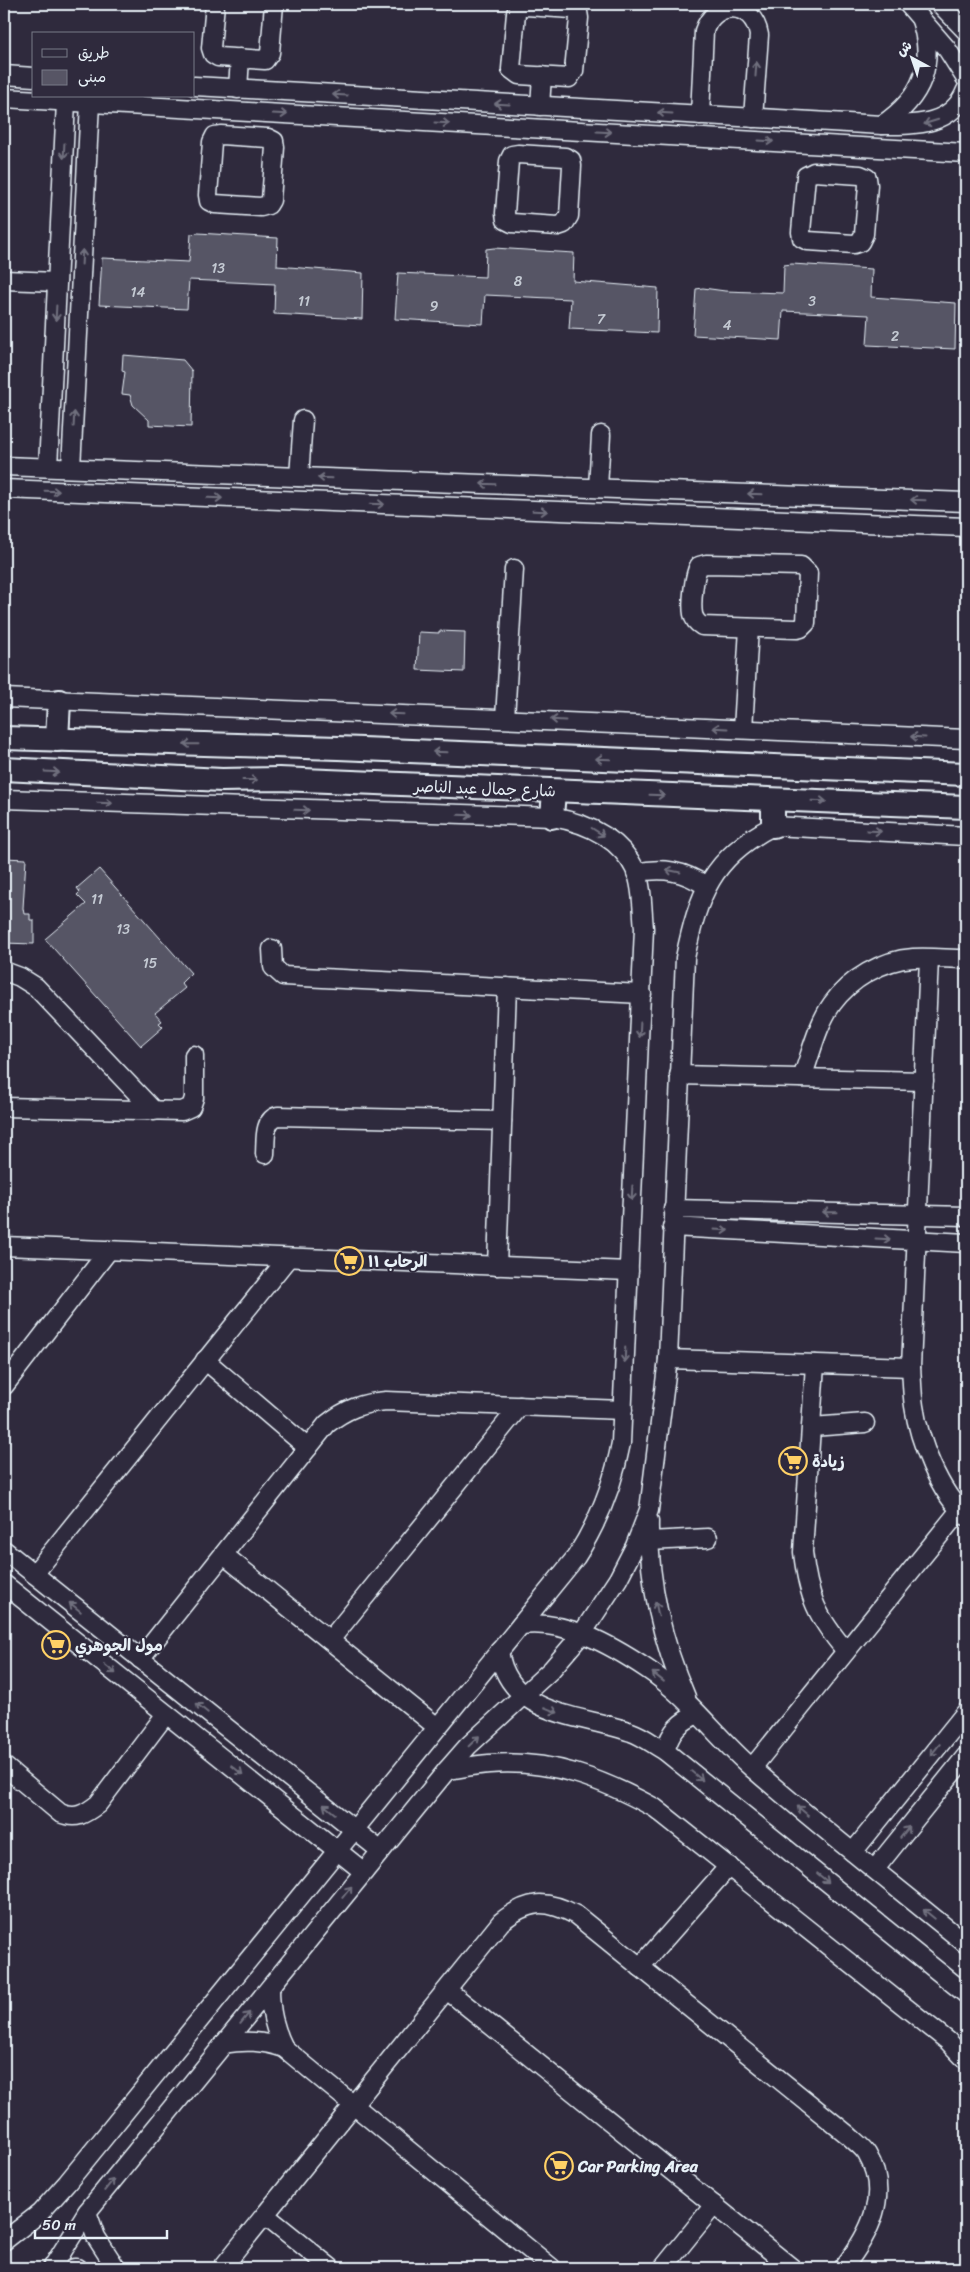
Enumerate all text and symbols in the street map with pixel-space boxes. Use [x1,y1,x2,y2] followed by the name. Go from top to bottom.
[32,32,195,98] legend
[888,32,938,82] north arrow
[890,34,918,63] text: ش
[78,40,110,66] text: طريق
[752,61,761,77] one-way arrow
[78,64,106,90] text: مبنى
[332,90,348,99] one-way arrow
[495,99,511,108] one-way arrow
[657,108,673,117] one-way arrow
[271,110,287,119] one-way arrow
[924,117,940,127] one-way arrow
[434,119,450,128] one-way arrow
[596,128,612,137] one-way arrow
[758,137,774,146] one-way arrow
[59,142,68,158] one-way arrow
[78,249,87,265] one-way arrow
[211,256,225,281] house number: 13
[514,269,523,294] house number: 8
[131,280,146,305] house number: 14
[298,289,310,314] house number: 11
[808,289,816,314] house number: 3
[430,294,439,319] house number: 9
[51,305,60,321] one-way arrow
[597,307,606,332] house number: 7
[723,313,732,338] house number: 4
[891,324,899,349] house number: 2
[69,412,78,428] one-way arrow
[318,473,334,482] one-way arrow
[480,479,496,488] one-way arrow
[44,487,60,496] one-way arrow
[747,489,763,498] one-way arrow
[206,493,223,503] one-way arrow
[910,495,926,505] one-way arrow
[369,500,385,509] one-way arrow
[531,506,547,515] one-way arrow
[388,709,404,719] one-way arrow
[550,716,566,725] one-way arrow
[713,723,729,733] one-way arrow
[910,732,926,742] one-way arrow
[183,739,199,748] one-way arrow
[433,747,449,757] one-way arrow
[595,754,611,763] one-way arrow
[44,767,60,776] one-way arrow
[412,771,556,805] street label: شارع جمال عبد الناصر
[242,775,258,784] one-way arrow
[648,790,665,800] one-way arrow
[811,797,827,806] one-way arrow
[97,799,113,808] one-way arrow
[294,805,310,815] one-way arrow
[456,810,472,819] one-way arrow
[591,827,605,837] one-way arrow
[866,827,882,836] one-way arrow
[665,866,681,876] one-way arrow
[91,887,103,912] house number: 11
[116,917,130,942] house number: 13
[143,951,158,976] house number: 15
[636,1022,645,1038] one-way arrow
[628,1184,637,1200] one-way arrow
[822,1207,838,1217] one-way arrow
[713,1225,729,1234] one-way arrow
[875,1235,891,1244] one-way arrow
[334,1246,364,1276] supermarket icon: الرحاب ١١
[368,1247,427,1276] place label: الرحاب ١١
[620,1346,630,1363] one-way arrow
[778,1446,808,1476] supermarket icon: زيادة
[812,1447,845,1476] place label: زيادة
[68,1602,82,1612] one-way arrow
[652,1602,661,1618] one-way arrow
[41,1630,71,1660] supermarket icon: مول الجوهري
[75,1631,163,1660] place label: مول الجوهري
[103,1663,116,1674] one-way arrow
[652,1672,665,1683] one-way arrow
[196,1703,209,1714] one-way arrow
[543,1705,558,1715] one-way arrow
[467,1735,480,1747] one-way arrow
[930,1743,941,1756] one-way arrow
[230,1765,243,1776] one-way arrow
[690,1770,703,1781] one-way arrow
[323,1804,336,1815] one-way arrow
[797,1805,810,1816] one-way arrow
[900,1825,911,1838] one-way arrow
[816,1873,829,1884] one-way arrow
[342,1886,353,1899] one-way arrow
[922,1908,935,1919] one-way arrow
[239,2012,250,2025] one-way arrow
[544,2151,574,2181] supermarket icon: Car Parking Area
[577,2152,699,2181] place label: Car Parking Area
[103,2179,114,2192] one-way arrow
[35,2207,168,2239] scale bar
[42,2212,77,2238] text: 50 m

